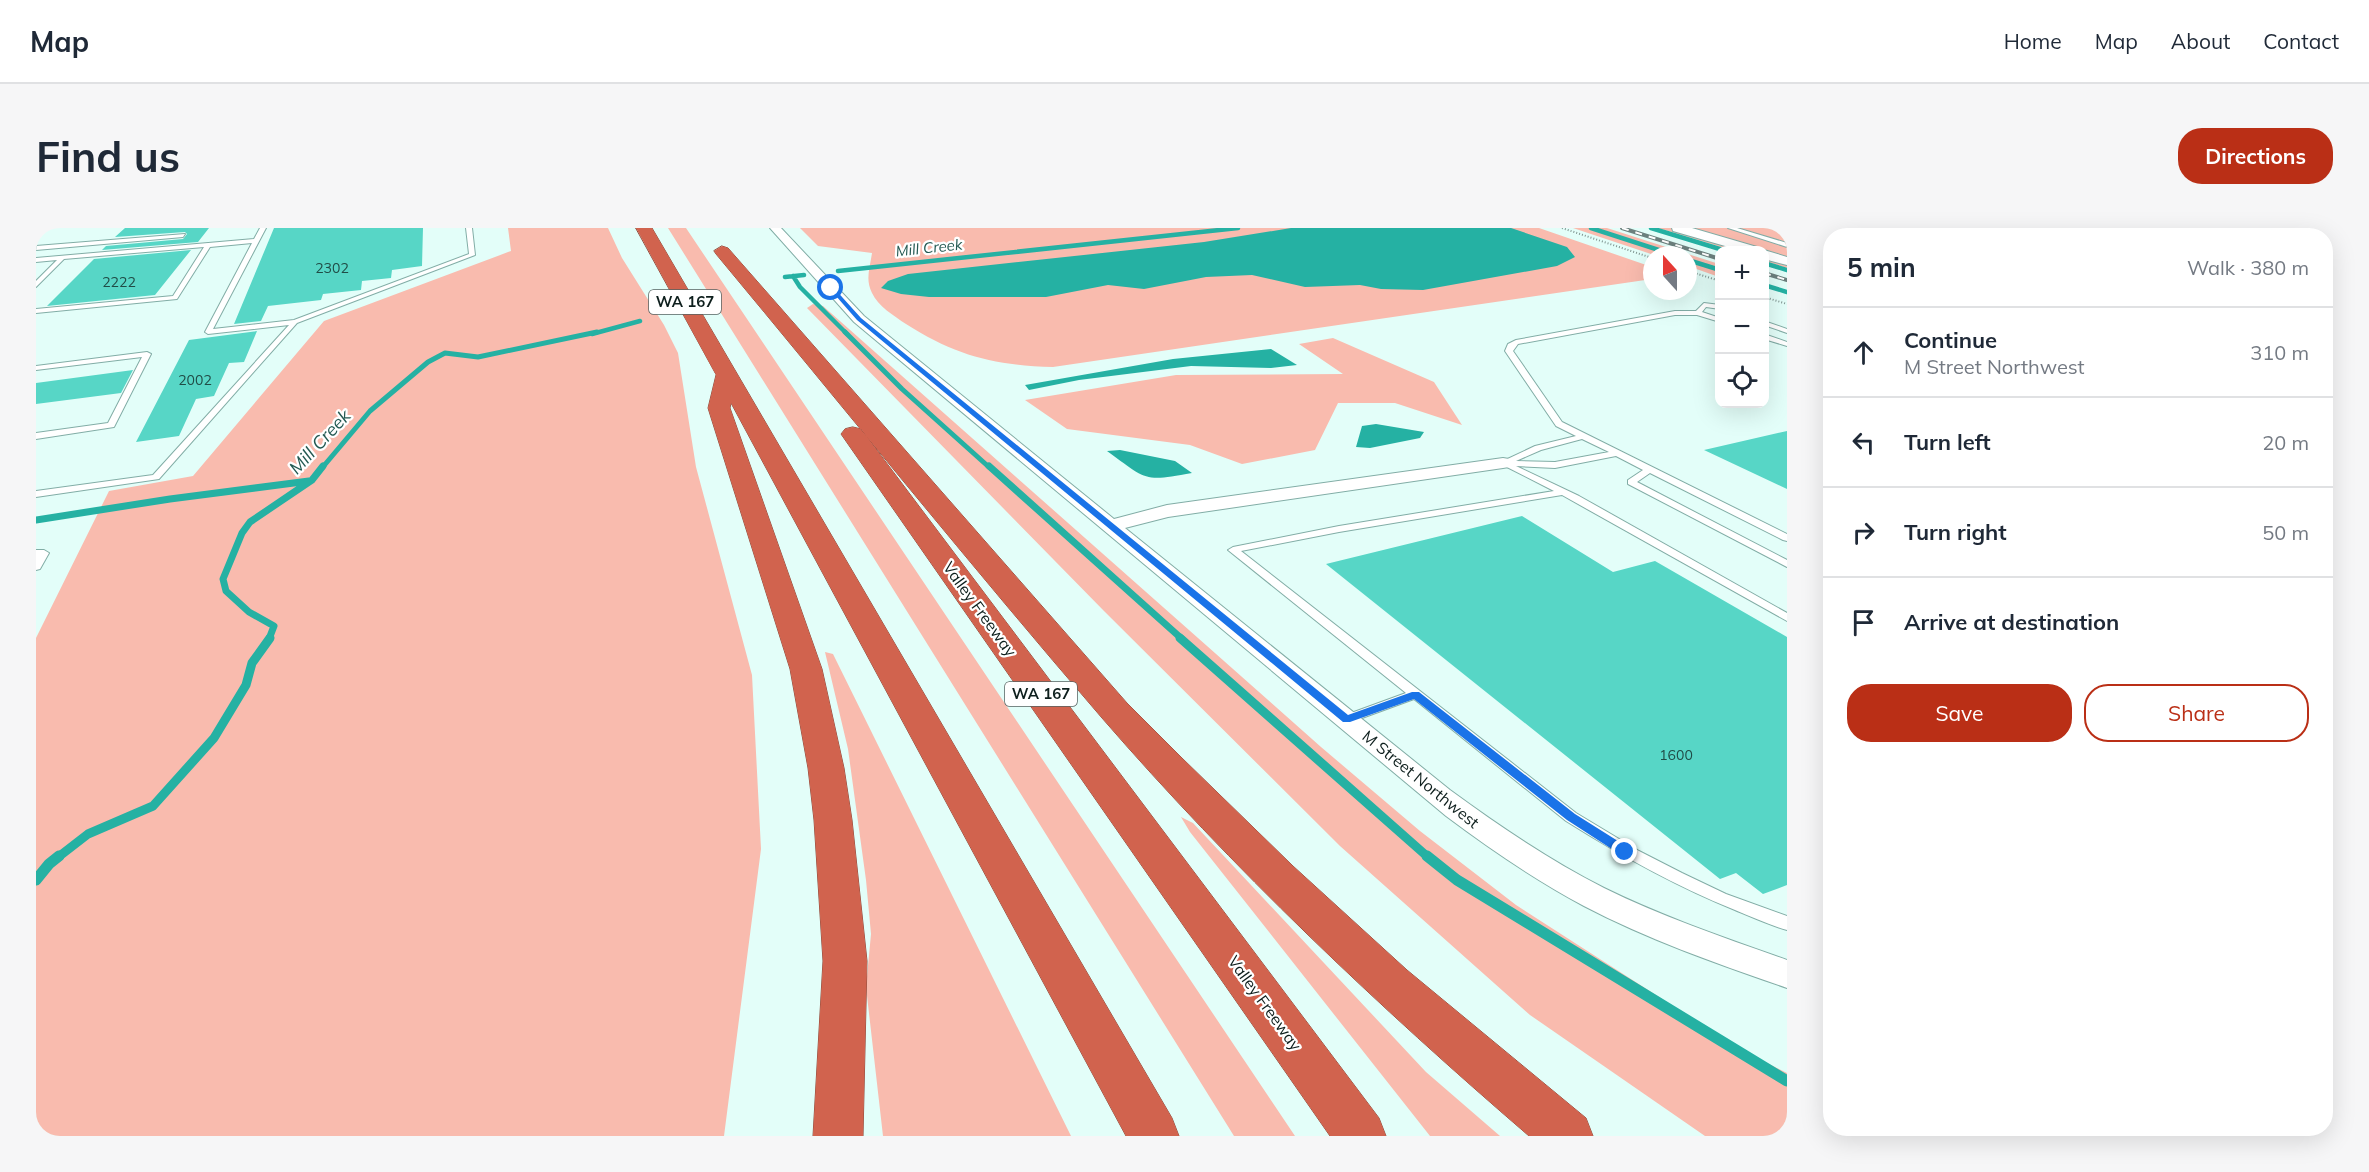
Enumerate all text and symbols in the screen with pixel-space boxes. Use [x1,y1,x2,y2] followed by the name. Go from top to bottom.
[30,24,89,59] text: Map
[2004,28,2062,54] text: Home
[2095,28,2138,54] text: Map
[2171,28,2230,54] text: About
[2263,28,2339,54] text: Contact
[2178,128,2333,184] button: Directions
[36,130,180,183] text: Find us
[895,234,965,260] water label: Mill Creek
[1643,246,1697,300] north arrow
[1715,246,1769,408] map controls
[1715,246,1769,300] button: +
[1847,251,1916,284] text: 5 min
[2187,255,2309,280] text: Walk · 380 m
[315,259,349,277] house number: 2302
[102,273,136,291] house number: 2222
[817,274,843,300] route start
[649,290,721,314] road number: WA 167
[1715,300,1769,354] button: −
[1904,326,1997,354] text: Continue
[1847,336,1880,369] icon: ahead
[2250,340,2309,365] text: 310 m
[1715,354,1769,408] button: locate
[1904,354,2085,379] text: M Street Northwest
[178,371,212,389] house number: 2002
[284,404,356,479] water label: Mill Creek
[1847,426,1880,459] icon: left
[1904,428,1991,456] text: Turn left
[2262,430,2309,455] text: 20 m
[1847,516,1880,549] icon: right
[1904,518,2007,546] text: Turn right
[2262,520,2309,545] text: 50 m
[939,558,1021,661] street label: Valley Freeway
[1847,606,1880,639] icon: arrive
[1904,608,2119,636] text: Arrive at destination
[1005,682,1077,706] road number: WA 167
[1847,684,2072,742] button: Save
[2084,684,2309,742] button: Share
[1359,726,1484,832] street label: M Street Northwest
[1659,746,1693,764] house number: 1600
[1611,838,1637,864] route end
[1224,952,1306,1055] street label: Valley Freeway

